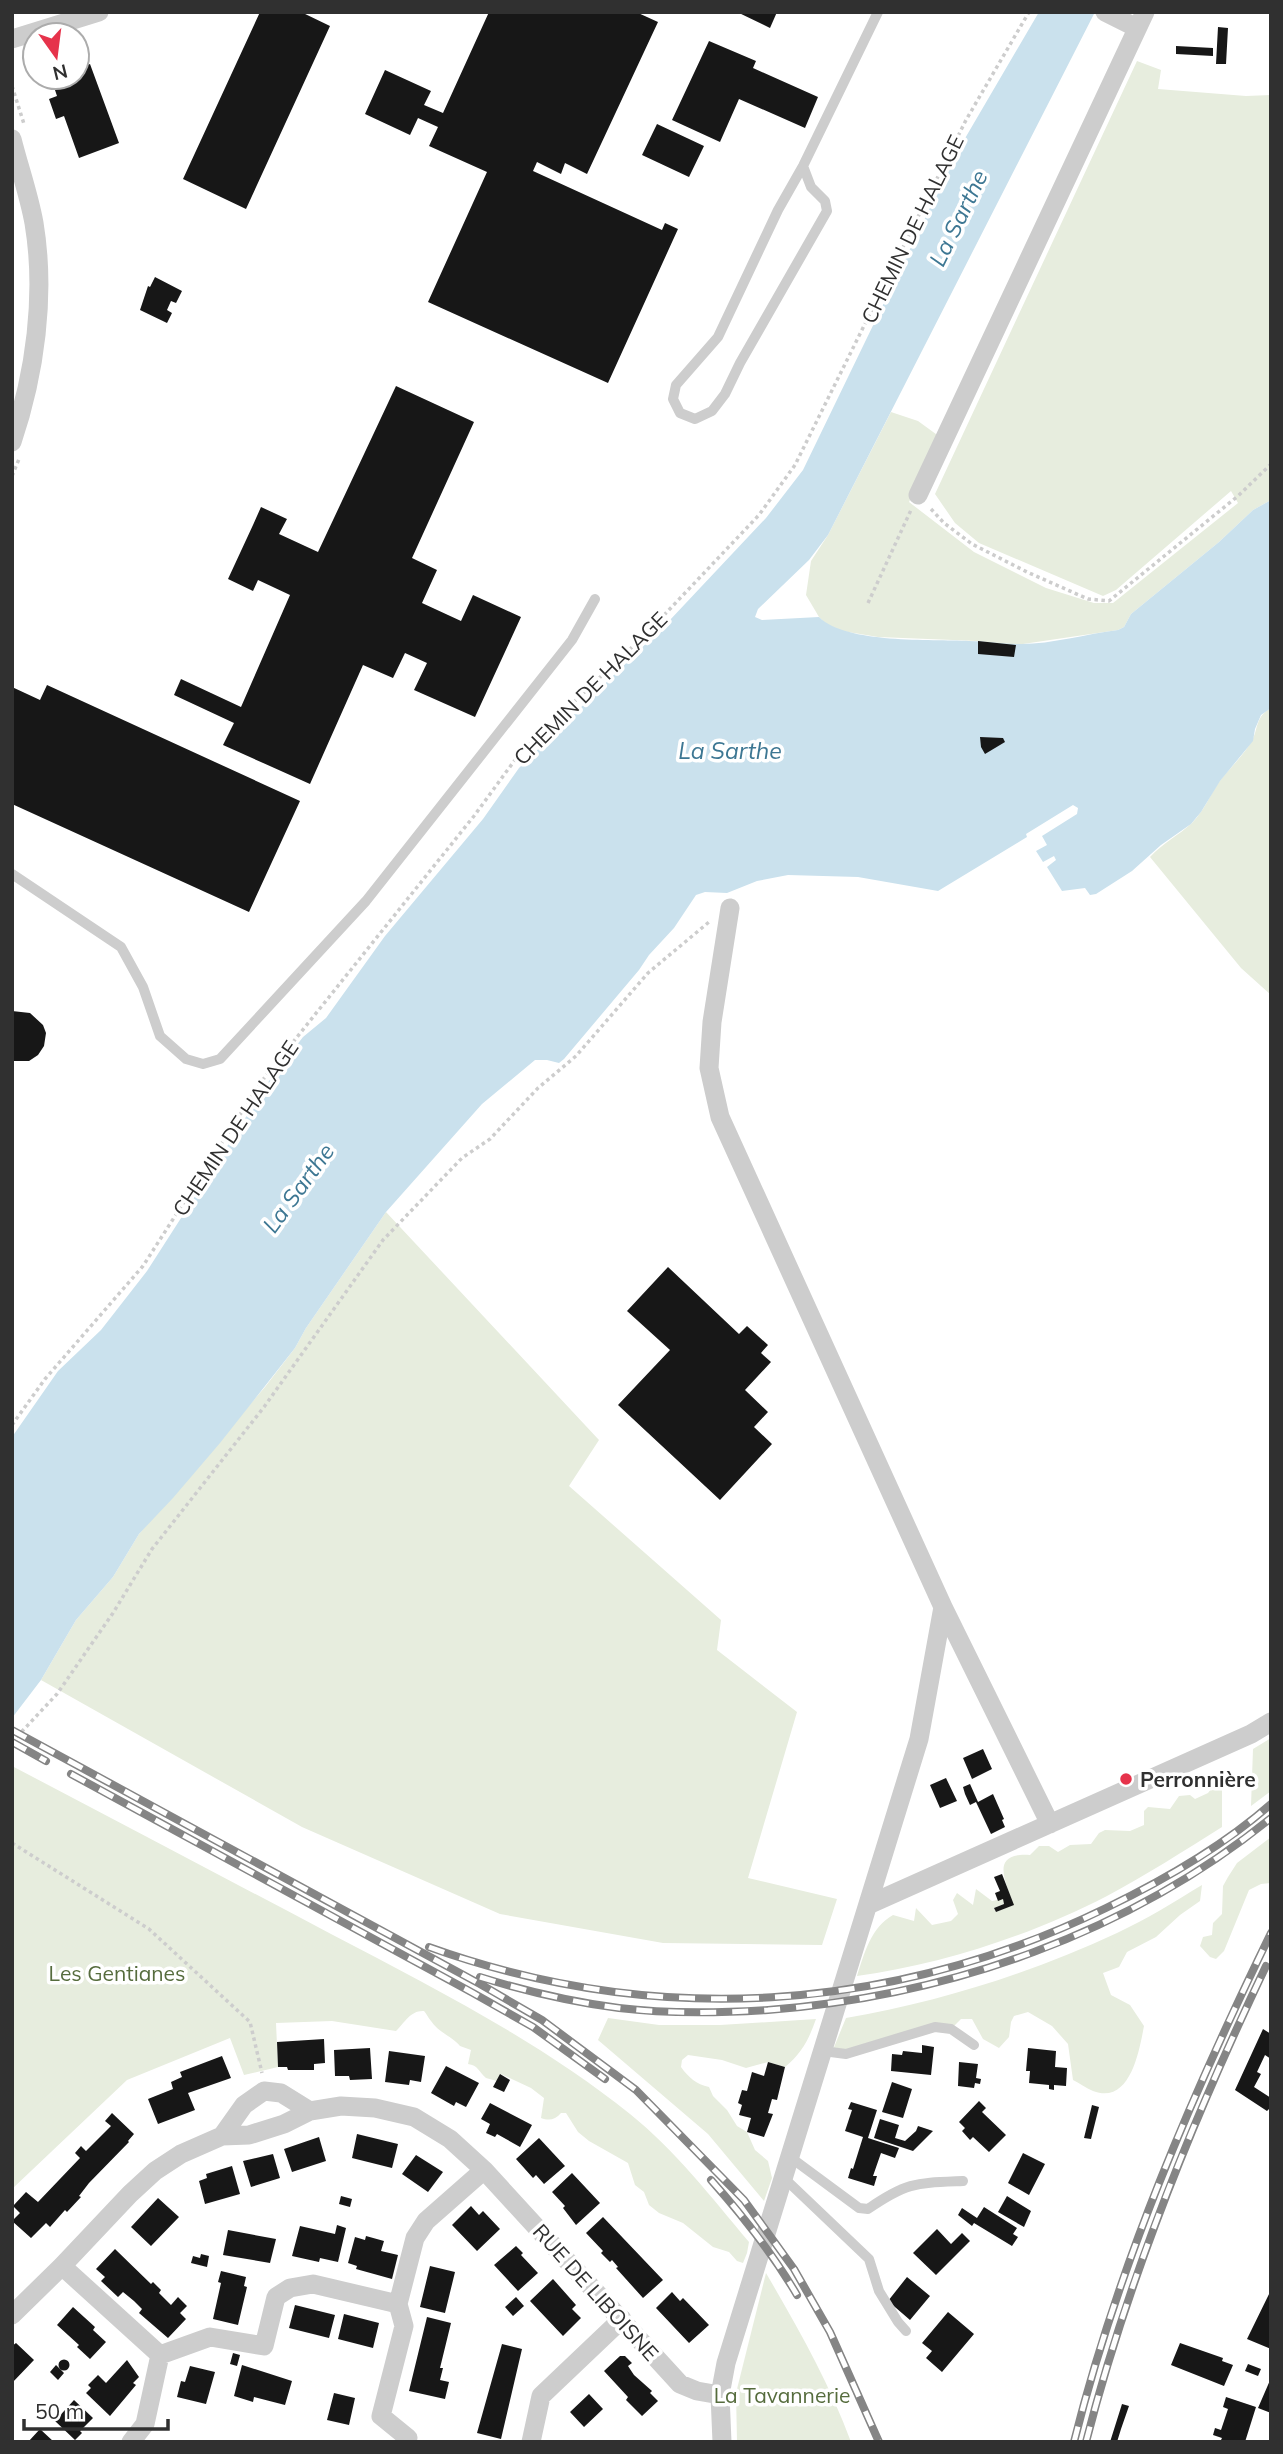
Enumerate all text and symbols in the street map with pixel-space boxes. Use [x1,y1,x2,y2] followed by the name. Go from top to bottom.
[21,21,91,91] north arrow
[50,59,70,86] text: N
[855,131,969,327] street label: CHEMIN DE HALAGE
[922,165,994,271] water label: La Sarthe
[508,606,672,770] street label: CHEMIN DE HALAGE
[678,736,782,765] water label: La Sarthe
[167,1035,303,1221] street label: CHEMIN DE HALAGE
[256,1138,340,1238] water label: La Sarthe
[1140,1766,1256,1792] place label: Perronnière
[1118,1771,1134,1787] marker: Perronnière
[49,1960,185,1986] park label: Les Gentianes
[528,2218,664,2366] street label: RUE DE LIBOISNE
[714,2382,850,2408] park label: La Tavannerie
[24,2388,168,2432] scale bar
[35,2398,84,2424] text: 50 m

